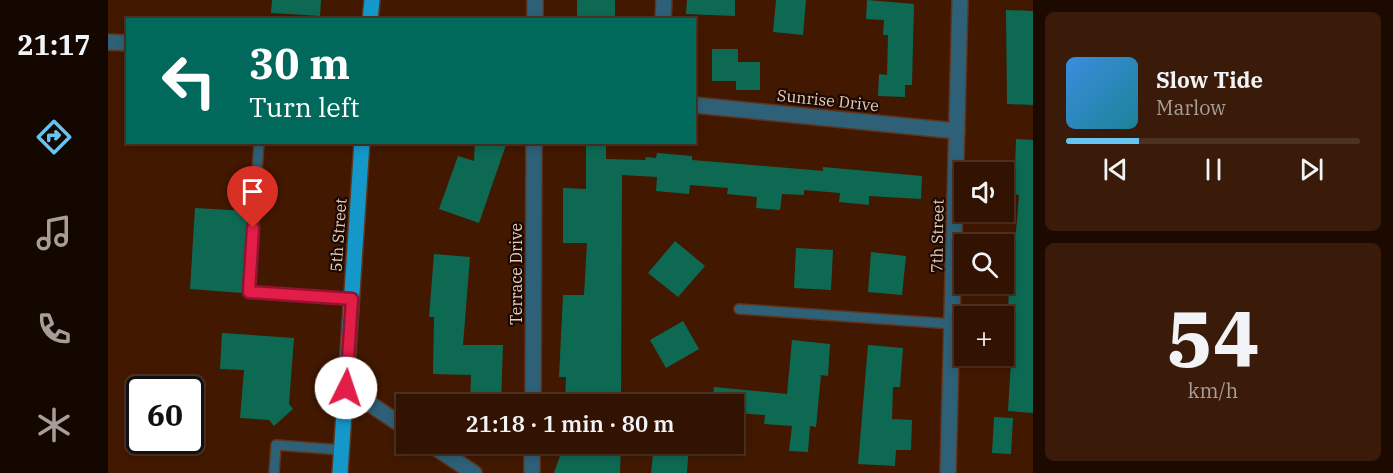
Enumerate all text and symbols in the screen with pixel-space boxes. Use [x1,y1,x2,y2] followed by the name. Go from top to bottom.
[18,27,90,62] text: 21:17
[249,36,350,91] text: 30 m
[150,42,228,120] icon: left
[1156,65,1263,94] text: Slow Tide
[776,85,880,115] street label: Sunrise Drive
[249,89,360,124] text: Turn left
[1156,94,1226,121] text: Marlow
[33,116,75,158] icon: directions
[1099,153,1132,186] icon: previous
[1197,153,1230,186] icon: pause
[1295,153,1328,186] icon: next
[954,162,1014,366] map controls
[954,162,1014,222] button: sound
[227,166,278,228] pin
[236,175,269,208] icon: arrive
[325,197,351,273] street label: 5th Street
[926,199,948,273] street label: 7th Street
[33,212,75,254] icon: music
[506,223,526,325] street label: Terrace Drive
[954,234,1014,294] button: search
[1166,287,1260,388] text: 54
[954,306,1014,366] button: +
[33,308,75,350] icon: phone
[314,356,378,420] position arrow
[126,376,204,454] speed limit sign: 60
[1188,377,1238,404] text: km/h
[33,404,75,446] icon: climate
[466,409,674,438] text: 21:18 · 1 min · 80 m

